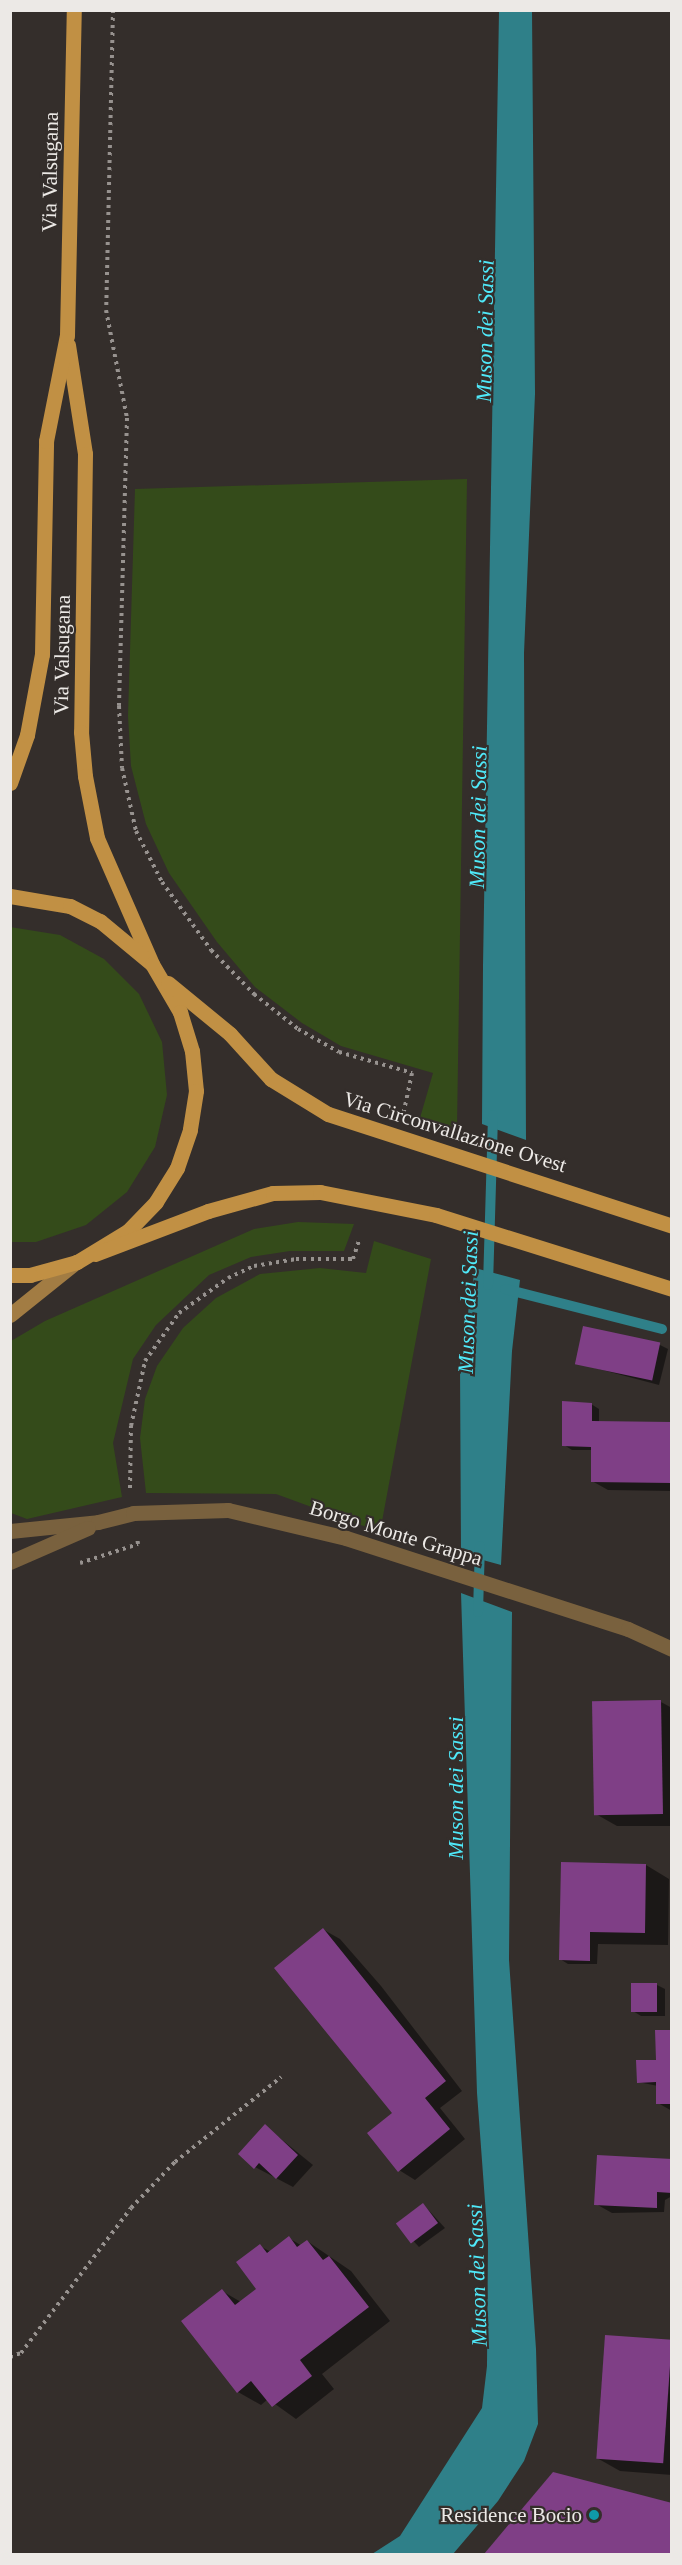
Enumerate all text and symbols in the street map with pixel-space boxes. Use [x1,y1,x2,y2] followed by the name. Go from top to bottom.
[36,111,64,233] street label: Via Valsugana
[471,259,499,403] water label: Muson dei Sassi
[48,594,76,716] street label: Via Valsugana
[464,745,492,889] water label: Muson dei Sassi
[340,1086,570,1178] street label: Via Circonvallazione Ovest
[452,1230,484,1374] water label: Muson dei Sassi
[307,1495,485,1571] street label: Borgo Monte Grappa
[443,1716,469,1860] water label: Muson dei Sassi
[461,2203,493,2347] water label: Muson dei Sassi
[440,2502,582,2528] place label: Residence Bocio
[587,2508,601,2522] marker: Residence Bocio

